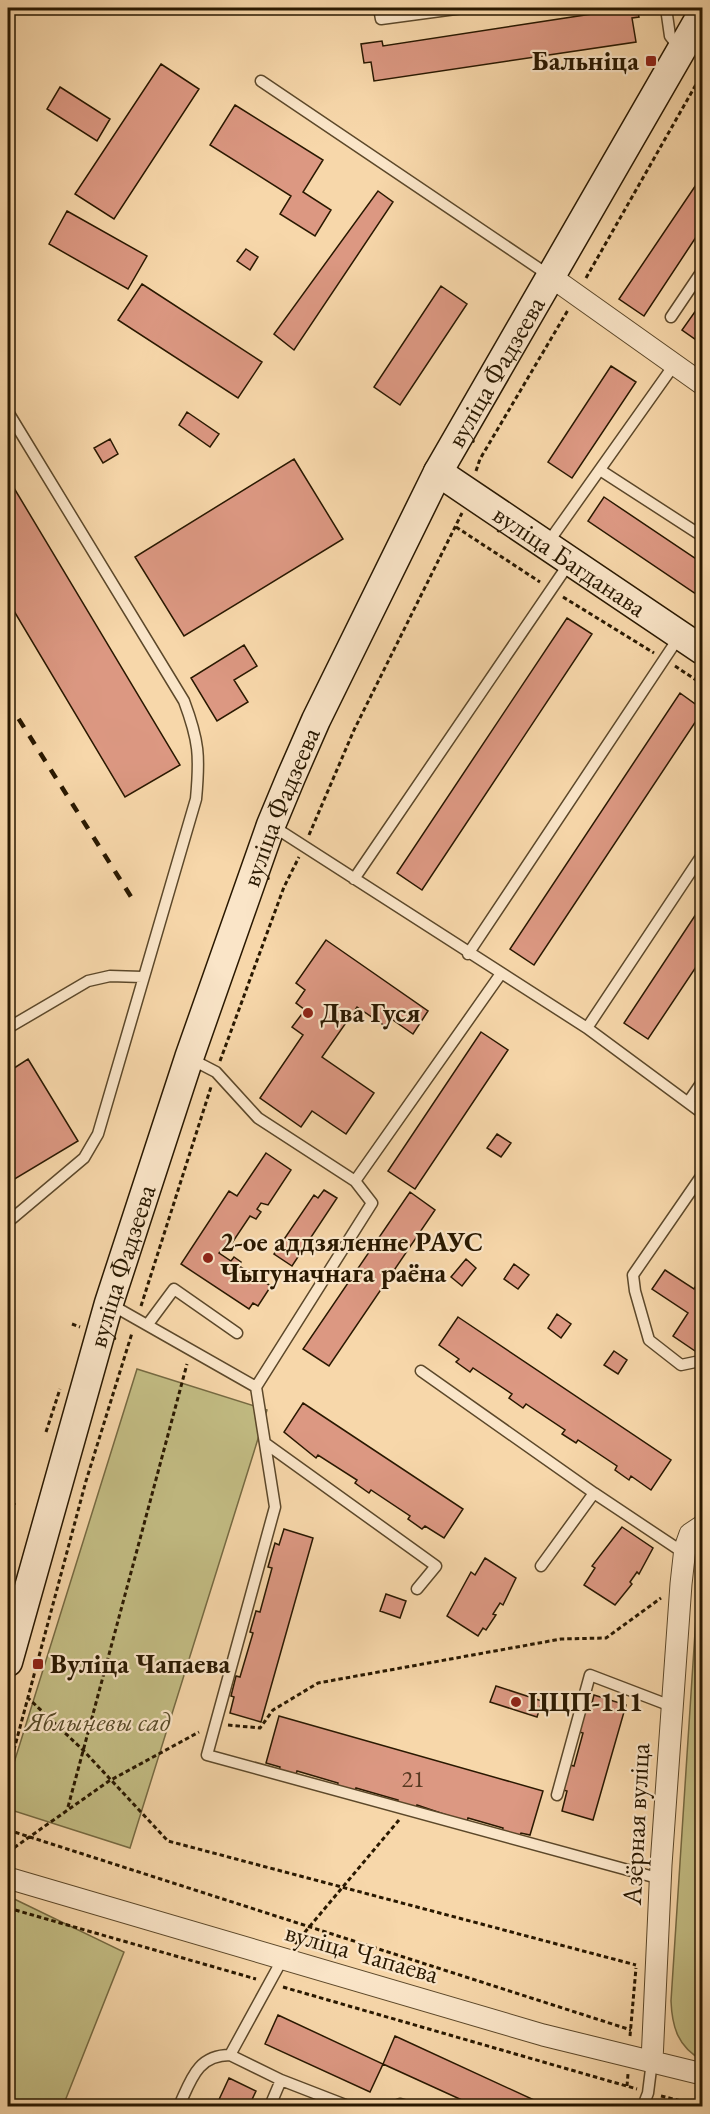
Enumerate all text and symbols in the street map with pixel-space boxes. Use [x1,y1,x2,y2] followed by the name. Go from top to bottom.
[532,43,639,78] place label: Бальніца
[644,54,658,68] marker: Бальніца
[438,289,553,453] street label: вуліца Фадзеева
[487,496,654,625] street label: вуліца Багданава
[233,721,328,891] street label: вуліца Фадзеева
[320,995,420,1030] place label: Два Гуся
[301,1006,315,1020] marker: Два Гуся
[79,1180,164,1351] street label: вуліца Фадзеева
[220,1224,483,1290] place label: 2-ое аддзяленне РАУС Чыгуначнага раёна
[201,1251,215,1265] marker: 2-ое аддзяленне РАУС Чыгуначнага раёна
[50,1646,230,1681] place label: Вуліца Чапаева
[31,1657,45,1671] marker: Вуліца Чапаева
[528,1684,643,1719] place label: ЦЦП-111
[509,1695,523,1709] marker: ЦЦП-111
[23,1704,171,1739] park label: Яблыневы сад
[614,1742,657,1907] street label: Азёрная вуліца
[401,1763,425,1794] house number: 21
[281,1914,443,1991] street label: вуліца Чапаева

